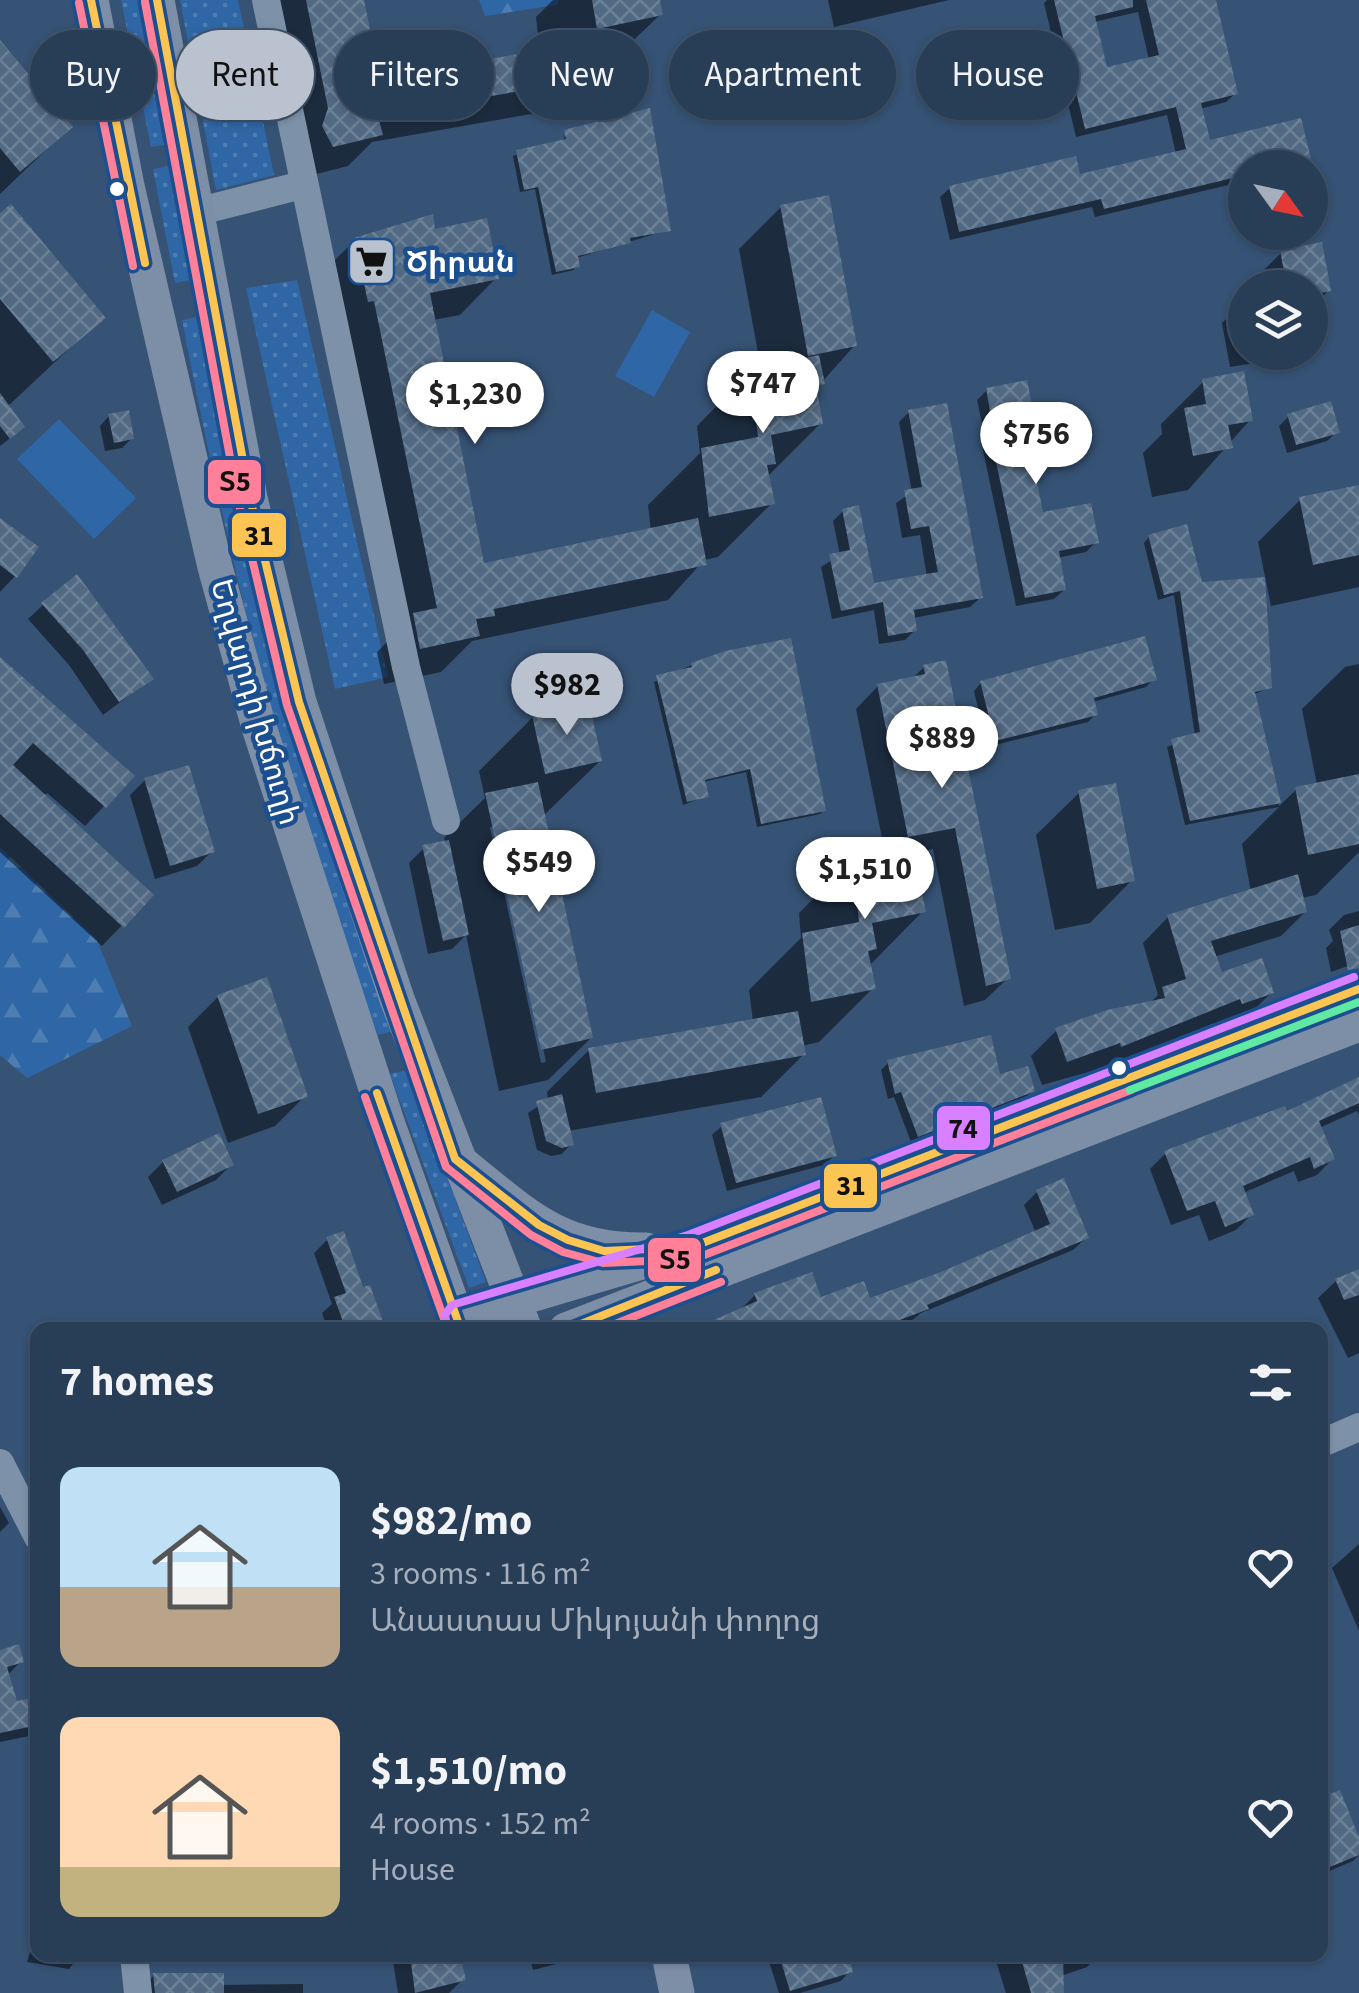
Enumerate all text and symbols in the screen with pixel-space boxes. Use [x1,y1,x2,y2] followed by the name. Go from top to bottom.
[30,30,156,120] chip: Buy
[176,30,314,120] chip: Rent
[334,30,494,120] chip: Filters
[514,30,649,120] chip: New
[669,30,896,120] chip: Apartment
[916,30,1079,120] chip: House
[1228,150,1328,250] north arrow
[1228,150,1328,370] map controls
[107,179,127,199] unlabelled marker
[345,236,397,288] supermarket icon: Ծիրան
[406,241,515,284] place label: Ծիրան
[1228,270,1328,370] button: layers
[704,351,822,436] pin: $747
[729,360,797,406] text: $747
[394,362,556,447] pin: $1,230
[428,371,522,417] text: $1,230
[977,402,1095,487] pin: $756
[1002,411,1070,457] text: $756
[206,458,263,506] line badge: Տ5
[219,462,251,502] text: Տ5
[230,511,288,559] line badge: 31
[244,516,274,556] text: 31
[199,574,311,830] street label: Եղվարդի խճուղի
[508,653,626,738] pin: $982
[533,662,601,708] text: $982
[883,706,1001,791] pin: $889
[908,715,976,761] text: $889
[480,830,598,915] pin: $549
[784,837,946,922] pin: $1,510
[505,839,573,885] text: $549
[818,846,912,892] text: $1,510
[1109,1058,1129,1078] unlabelled marker
[935,1104,992,1152] line badge: 74
[948,1109,978,1149] text: 74
[822,1162,879,1210] line badge: 31
[836,1166,866,1206] text: 31
[646,1236,703,1284] line badge: Տ5
[659,1240,691,1280] text: Տ5
[60,1352,214,1412] text: 7 homes
[1243,1355,1298,1410] icon: filters
[370,1491,532,1551] text: $982/mo
[140,1507,260,1627] icon: home
[1243,1540,1298,1595] icon: heart
[370,1551,591,1597] text: 3 rooms · 116 m²
[370,1598,820,1644] text: Անաստաս Միկոյանի փողոց
[370,1741,567,1801] text: $1,510/mo
[140,1757,260,1877] icon: home
[1243,1790,1298,1845] icon: heart
[370,1801,591,1847] text: 4 rooms · 152 m²
[370,1847,455,1893] text: House

